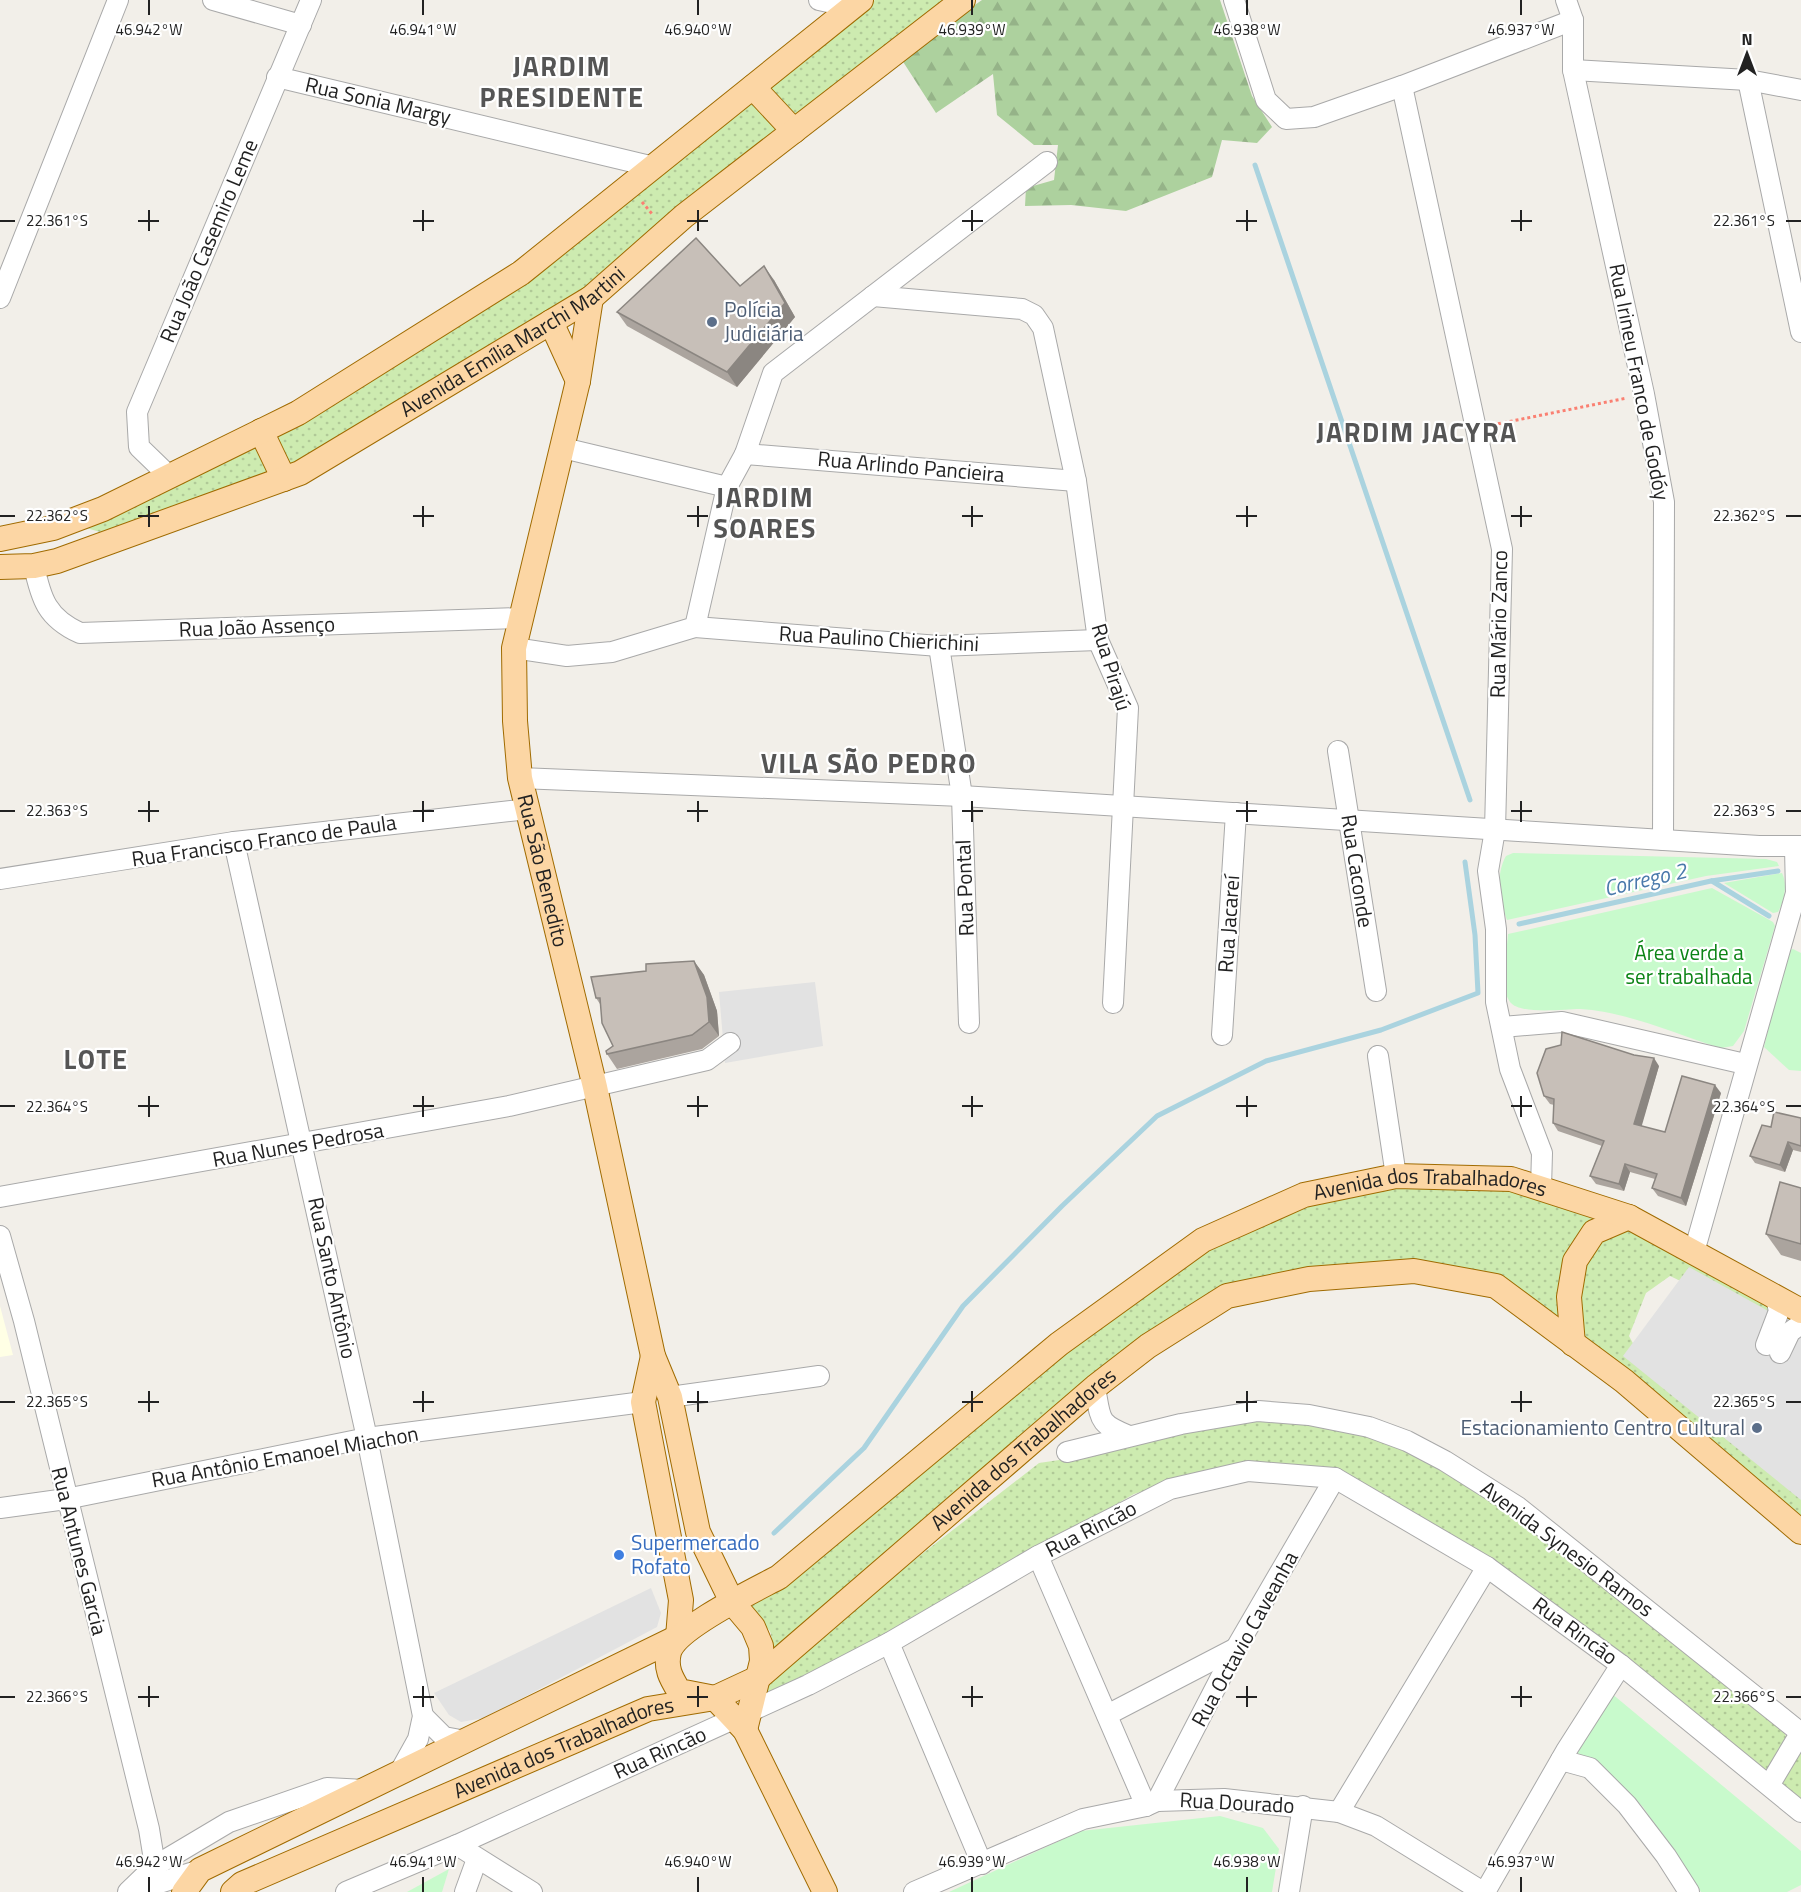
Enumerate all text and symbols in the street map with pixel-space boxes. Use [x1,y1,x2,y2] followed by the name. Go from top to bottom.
[116,18,182,41] text: 46.942°W
[390,18,456,41] text: 46.941°W
[665,18,731,41] text: 46.940°W
[939,18,1005,41] text: 46.939°W
[1214,18,1280,41] text: 46.938°W
[1488,18,1554,41] text: 46.937°W
[1717,24,1777,84] north arrow
[1741,27,1753,51] text: N
[479,45,645,117] district label: JARDIM PRESIDENTE
[302,68,454,132] street label: Rua Sonia Margy
[151,134,265,347] street label: Rua João Casemiro Leme
[26,209,88,232] text: 22.361°S
[1713,209,1775,232] text: 22.361°S
[393,258,632,424] street label: Avenida Emília Marchi Martini
[1601,261,1679,503] street label: Rua Irineu Franco de Godóy
[724,293,804,349] place label: Polícia Judiciária
[705,315,719,329] marker: Polícia Judiciária
[1316,411,1518,452] district label: JARDIM JACYRA
[816,442,1006,490] street label: Rua Arlindo Pancieira
[713,476,817,548] district label: JARDIM SOARES
[26,504,88,527] text: 22.362°S
[1713,504,1775,527] text: 22.362°S
[1481,550,1515,698] street label: Rua Mário Zanco
[178,607,336,645] street label: Rua João Assenço
[778,617,980,659] street label: Rua Paulino Chierichini
[1084,619,1140,714] street label: Rua Pirajú
[761,742,977,783] district label: VILA SÃO PEDRO
[509,790,577,950] street label: Rua São Benedito
[26,799,88,822] text: 22.363°S
[1713,799,1775,822] text: 22.363°S
[129,806,399,874] street label: Rua Francisco Franco de Paula
[1333,812,1383,930] street label: Rua Caconde
[946,839,982,937] street label: Rua Pontal
[1600,853,1691,905] water label: Corrego 2
[1209,873,1247,974] street label: Rua Jacareí
[1625,936,1753,992] park label: Área verde a ser trabalhada
[63,1038,129,1079] district label: LOTE
[26,1095,88,1118] text: 22.364°S
[1713,1095,1775,1118] text: 22.364°S
[210,1113,386,1175] street label: Rua Nunes Pedrosa
[1310,1159,1552,1208] street label: Avenida dos Trabalhadores
[300,1194,366,1362] street label: Rua Santo Antônio
[923,1359,1123,1538] street label: Avenida dos Trabalhadores
[26,1390,88,1413] text: 22.365°S
[1713,1390,1775,1413] text: 22.365°S
[1461,1411,1745,1443] place label: Estacionamiento Centro Cultural
[149,1417,421,1495] street label: Rua Antônio Emanoel Miachon
[1750,1421,1764,1435] marker: Estacionamiento Centro Cultural
[44,1463,116,1639] street label: Rua Antunes Garcia
[1474,1472,1661,1624] street label: Avenida Synesio Ramos
[1039,1491,1142,1565] street label: Rua Rincão
[631,1526,760,1582] place label: Supermercado Rofato
[1183,1544,1306,1732] street label: Rua Octavio Caveanha
[612,1548,626,1562] marker: Supermercado Rofato
[1526,1588,1625,1672] street label: Rua Rincão
[26,1685,88,1708] text: 22.366°S
[1713,1685,1775,1708] text: 22.366°S
[448,1688,676,1806] street label: Avenida dos Trabalhadores
[608,1717,711,1787] street label: Rua Rincão
[1179,1783,1295,1821] street label: Rua Dourado
[116,1850,182,1873] text: 46.942°W
[390,1850,456,1873] text: 46.941°W
[665,1850,731,1873] text: 46.940°W
[939,1850,1005,1873] text: 46.939°W
[1214,1850,1280,1873] text: 46.938°W
[1488,1850,1554,1873] text: 46.937°W

